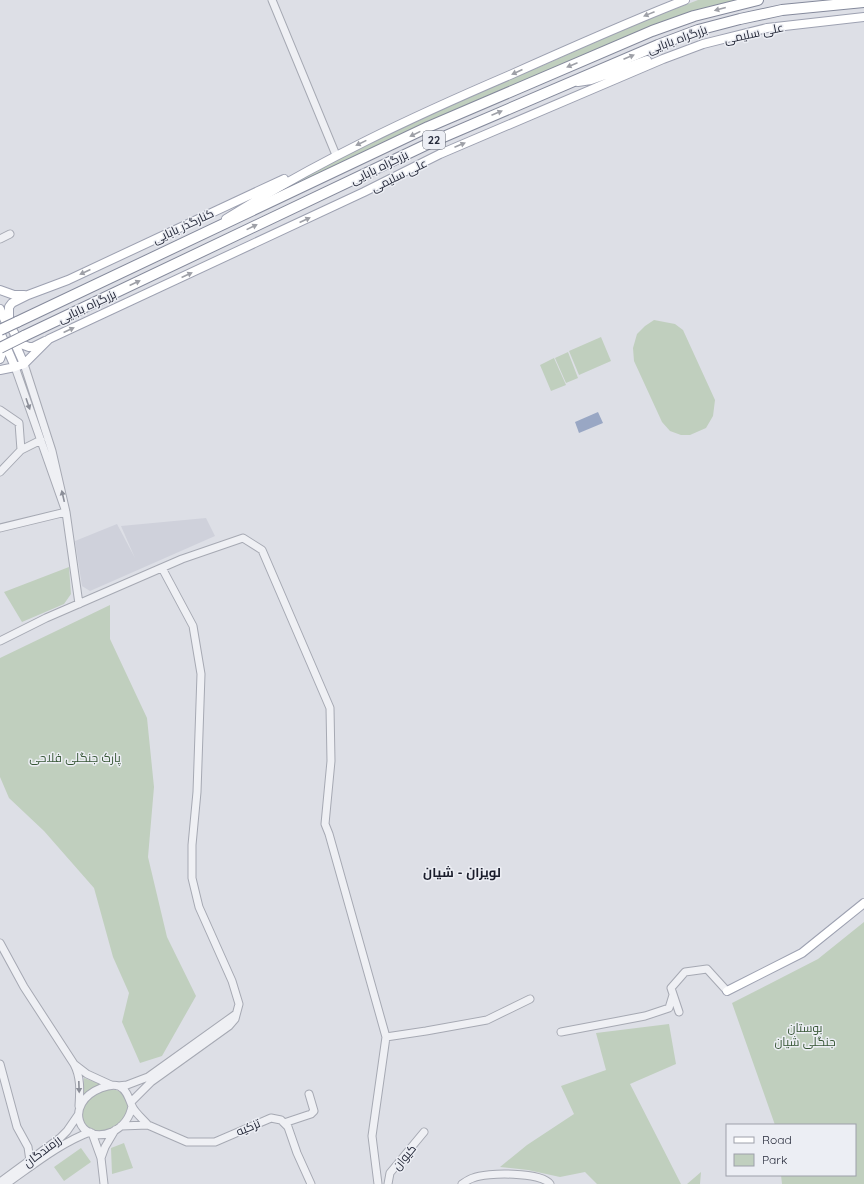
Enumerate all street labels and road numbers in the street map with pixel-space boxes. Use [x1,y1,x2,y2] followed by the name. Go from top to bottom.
[723,19,785,47] street label: علی سلیمی
[645,21,709,57] street label: بزرگراه بابایی
[423,131,445,149] road number: 22
[348,147,410,187] street label: بزرگراه بابایی
[369,155,429,195] street label: علی سلیمی
[150,205,216,247] street label: کنارگذر بابایی
[56,286,118,326] street label: بزرگراه بابایی
[234,1115,263,1139] street label: تزکیه
[20,1132,64,1170] street label: رزمندگان
[389,1141,419,1173] street label: کیوان

